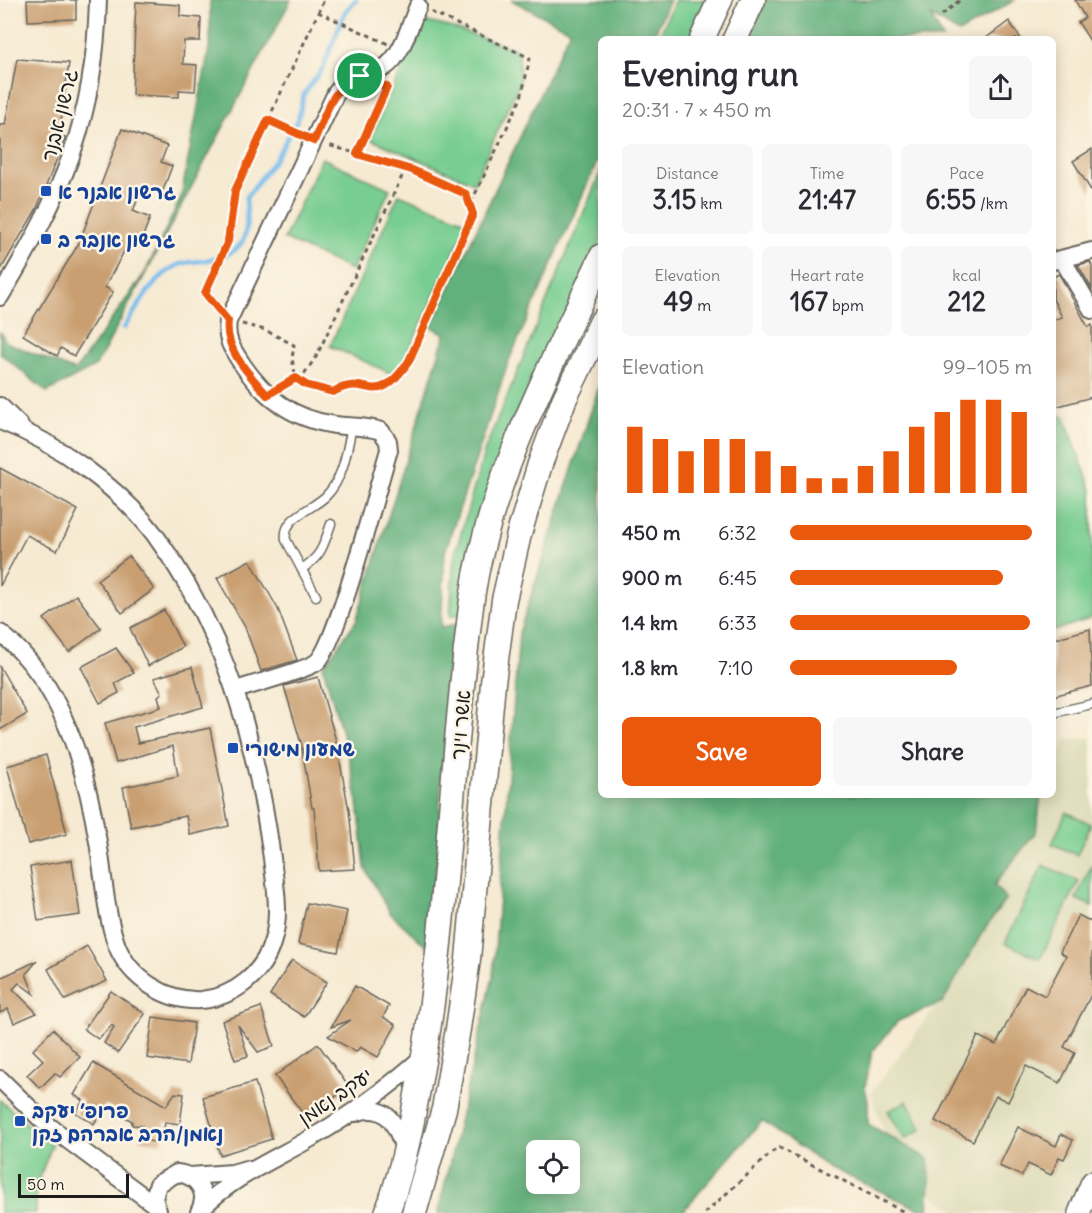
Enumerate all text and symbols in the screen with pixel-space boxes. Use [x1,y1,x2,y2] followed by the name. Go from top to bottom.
[334,50,385,101] pin
[622,53,798,95] text: Evening run
[969,56,1032,119] button: share
[343,59,376,92] icon: arrive
[35,66,83,164] street label: גרשון אבנר
[622,97,772,122] text: 20:31 · 7 × 450 m
[656,163,719,183] text: Distance
[810,163,844,183] text: Time
[949,163,984,183] text: Pace
[58,179,176,204] place label: גרשון אבנר א
[652,183,697,216] text: 3.15
[798,183,856,216] text: 21:47
[925,183,976,216] text: 6:55
[39,184,53,198] marker: גרשון אבנר א
[697,193,723,213] text: km
[976,193,1008,213] text: /km
[57,227,175,252] place label: גרשון אנבר ב
[39,232,53,246] marker: גרשון אנבר ב
[654,265,720,285] text: Elevation
[790,265,864,285] text: Heart rate
[952,265,981,285] text: kcal
[663,285,693,318] text: 49
[790,285,828,318] text: 167
[947,285,986,318] text: 212
[693,295,711,315] text: m
[828,295,864,315] text: bpm
[622,354,704,379] text: Elevation
[943,354,1032,379] text: 99–105 m
[622,520,681,545] text: 450 m
[718,520,756,545] text: 6:32
[622,565,682,590] text: 900 m
[718,565,757,590] text: 6:45
[622,610,678,635] text: 1.4 km
[718,610,757,635] text: 6:33
[622,655,678,680] text: 1.8 km
[718,655,753,680] text: 7:10
[444,689,476,761] street label: אשר וינר
[622,717,821,786] button: Save
[833,717,1032,786] button: Share
[245,736,356,761] place label: שמעון מישורי
[226,741,240,755] marker: שמעון מישורי
[293,1062,377,1131] street label: יעקב נאמן
[32,1098,224,1147] place label: פרופ׳ יעקב נאמן/הרב אברהם זקן
[13,1114,27,1128] marker: פרופ׳ יעקב נאמן/הרב אברהם זקן
[526,1140,580,1194] map controls
[526,1140,580,1194] button: locate
[18,1171,129,1198] scale bar
[27,1174,65,1194] text: 50 m

